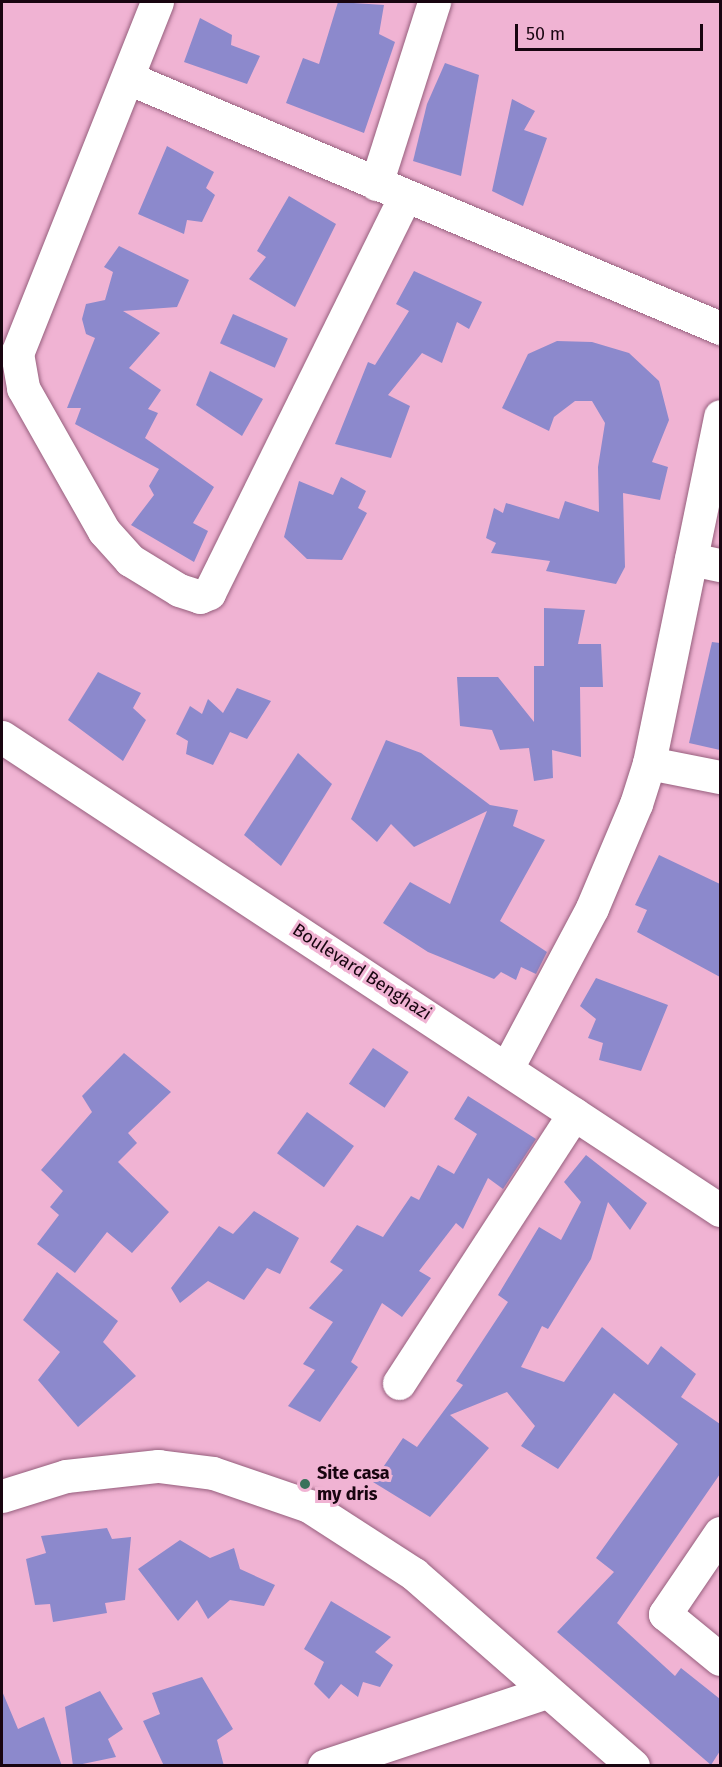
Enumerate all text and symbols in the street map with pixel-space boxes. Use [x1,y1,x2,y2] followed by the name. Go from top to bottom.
[518,12,706,50] scale bar
[526,23,565,45] text: 50 m
[289,919,435,1025] street label: Boulevard Benghazi
[317,1463,390,1506] place label: Site casa my dris
[298,1477,312,1491] marker: Site casa my dris

